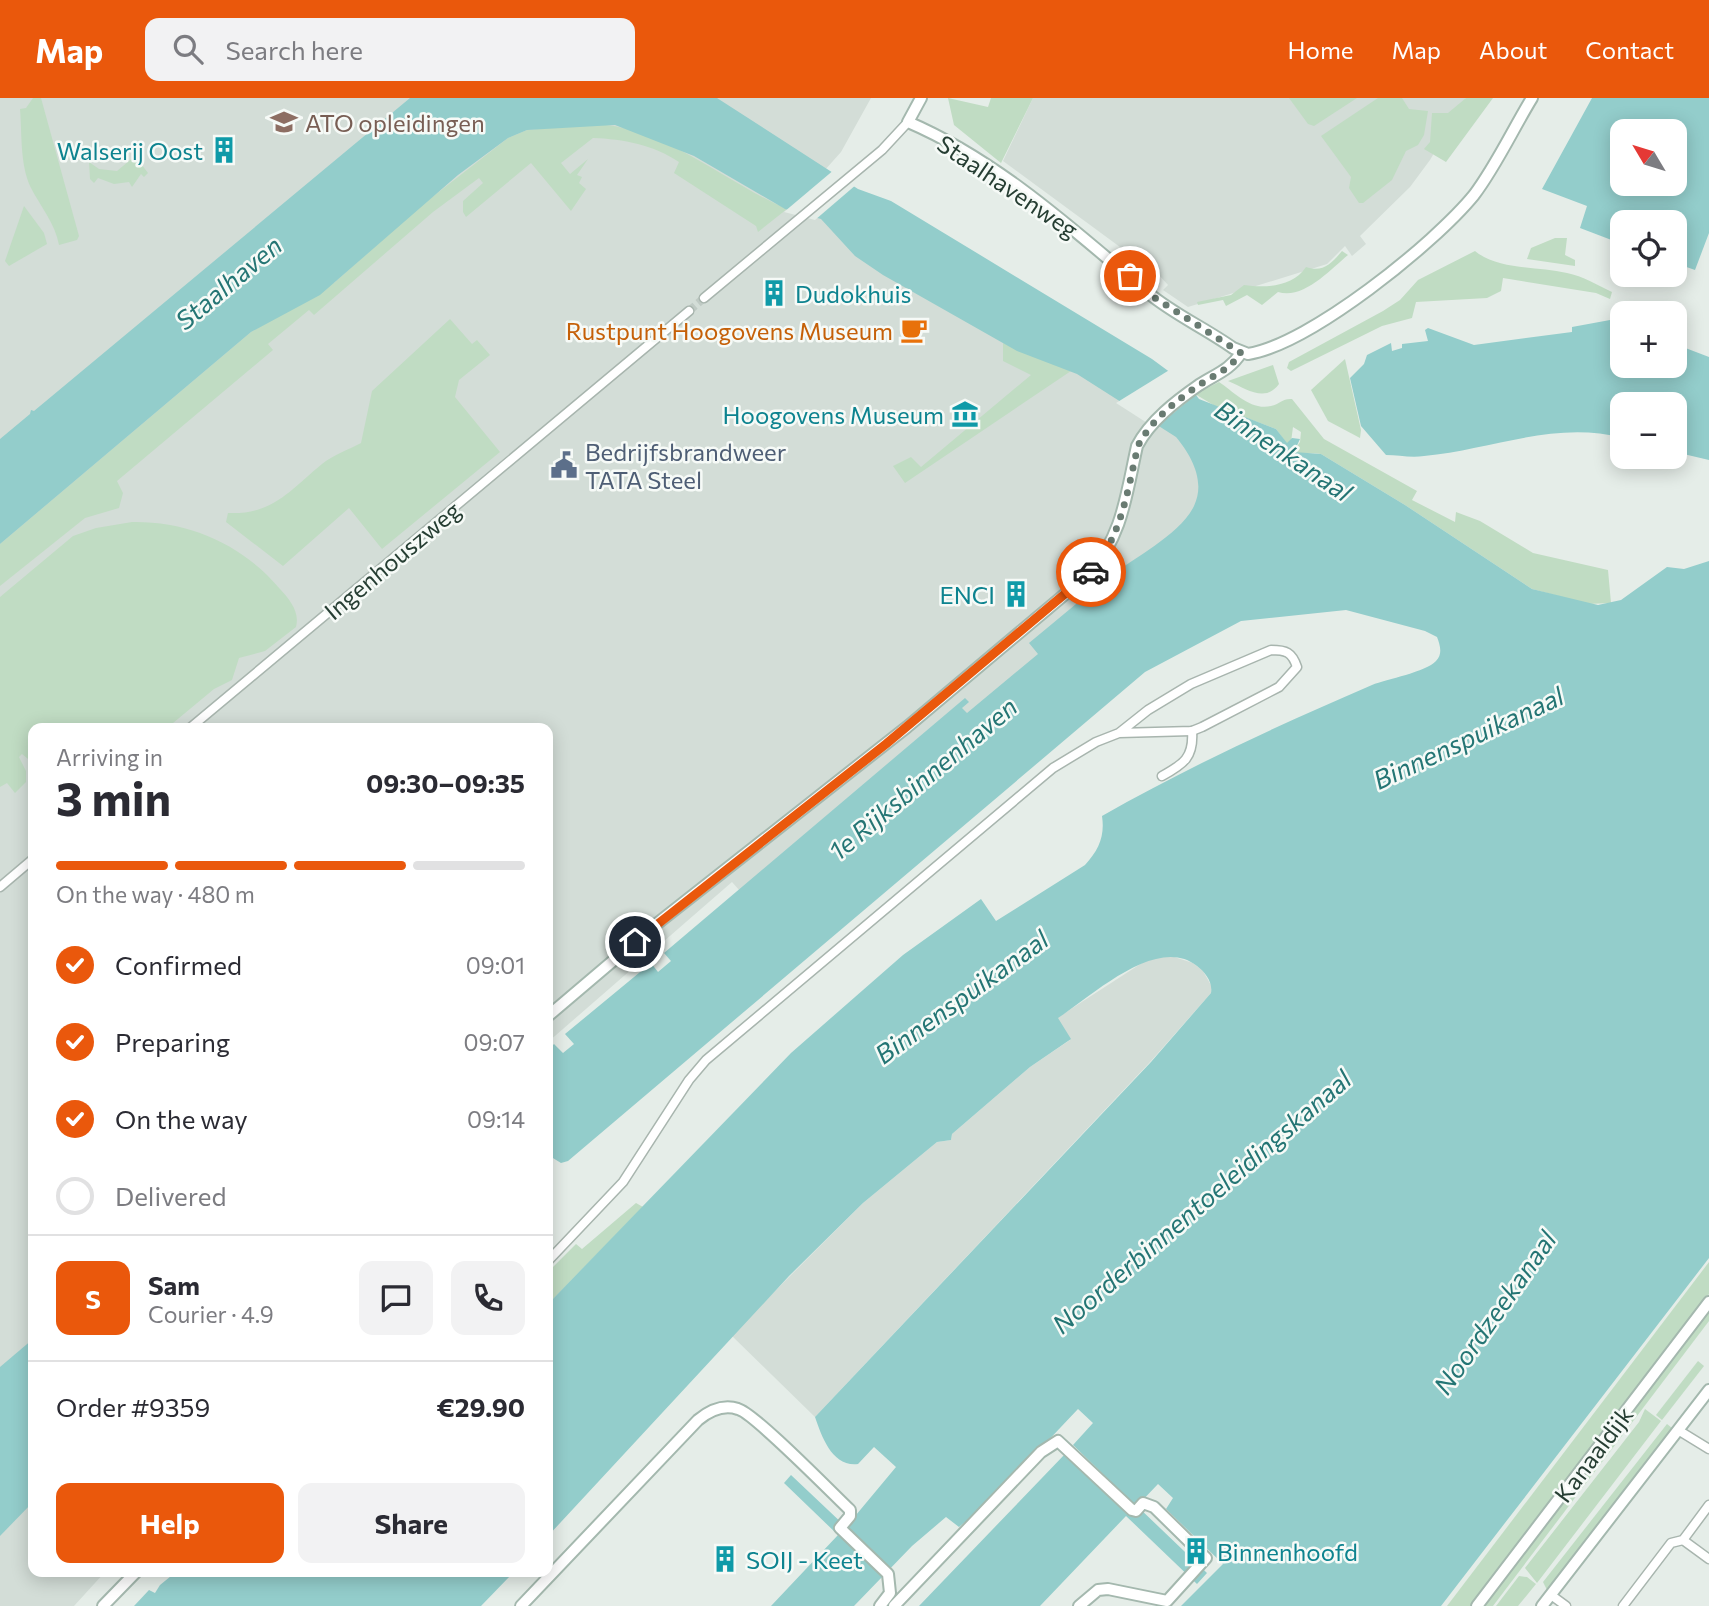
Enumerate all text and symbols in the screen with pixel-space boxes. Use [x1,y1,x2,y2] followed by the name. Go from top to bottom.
[145,18,635,81] search box
[35,29,103,70] text: Map
[169,30,207,68] icon: search
[225,34,363,65] text: Search here
[1288,35,1354,64] text: Home
[1392,35,1441,64] text: Map
[1479,35,1547,64] text: About
[1585,35,1674,64] text: Contact
[269,107,299,137] school or university icon: ATO opleidingen
[305,108,485,137] place label: ATO opleidingen
[1610,119,1687,196] north arrow
[1610,119,1687,469] map controls
[932,128,1084,244] street label: Staalhavenweg
[209,135,239,165] building icon: Walserij Oost
[57,136,203,165] place label: Walserij Oost
[1610,210,1687,287] button: locate
[169,229,287,335] water label: Staalhaven
[1100,246,1160,306] pin
[1111,257,1149,295] icon: bag
[759,278,789,308] building icon: Dudokhuis
[795,279,912,308] place label: Dudokhuis
[1610,301,1687,378] button: +
[899,315,929,345] cafe icon: Rustpunt Hoogovens Museum
[566,316,893,345] place label: Rustpunt Hoogovens Museum
[1610,392,1687,469] button: −
[1210,393,1359,508] water label: Binnenkanaal
[950,399,980,429] museum icon: Hoogovens Museum
[723,400,944,429] place label: Hoogovens Museum
[585,437,787,494] place label: Bedrijfsbrandweer TATA Steel
[549,450,579,480] public building icon: Bedrijfsbrandweer TATA Steel
[318,495,466,625] street label: Ingenhouszweg
[1056,537,1126,607] courier
[1072,553,1110,591] icon: car
[1001,579,1031,609] building icon: ENCI
[940,580,995,609] place label: ENCI
[1368,679,1569,795] water label: Binnenspuikanaal
[821,690,1023,866] water label: 1e Rijksbinnenhaven
[56,743,163,771] text: Arriving in
[366,767,525,798] text: 09:30–09:35
[56,769,171,825] text: 3 min
[56,880,255,908] text: On the way · 480 m
[605,912,665,972] pin
[868,922,1055,1069] water label: Binnenspuikanaal
[616,923,654,961] icon: home
[56,946,94,984] icon: check
[115,949,242,980] text: Confirmed
[466,951,525,979] text: 09:01
[56,1023,94,1061] icon: check
[115,1026,230,1057] text: Preparing
[464,1028,525,1056] text: 09:07
[1045,1062,1358,1339] water label: Noorderbinnentoeleidingskanaal
[56,1100,94,1138] icon: check
[115,1103,248,1134] text: On the way
[467,1105,525,1133] text: 09:14
[115,1180,226,1211] text: Delivered
[1426,1223,1563,1400] water label: Noordzeekanaal
[359,1261,433,1335] button: chat
[451,1261,525,1335] button: phone
[148,1269,200,1300] text: Sam
[85,1283,101,1314] text: S
[148,1300,274,1328] text: Courier · 4.9
[56,1391,210,1422] text: Order #9359
[437,1391,525,1422] text: €29.90
[1547,1400,1639,1508] street label: Kanaaldijk
[56,1483,284,1563] button: Help
[298,1483,525,1563] button: Share
[1181,1536,1211,1566] building icon: Binnenhoofd
[1217,1537,1358,1566] place label: Binnenhoofd
[710,1544,740,1574] building icon: SOIJ - Keet
[746,1545,863,1574] place label: SOIJ - Keet

